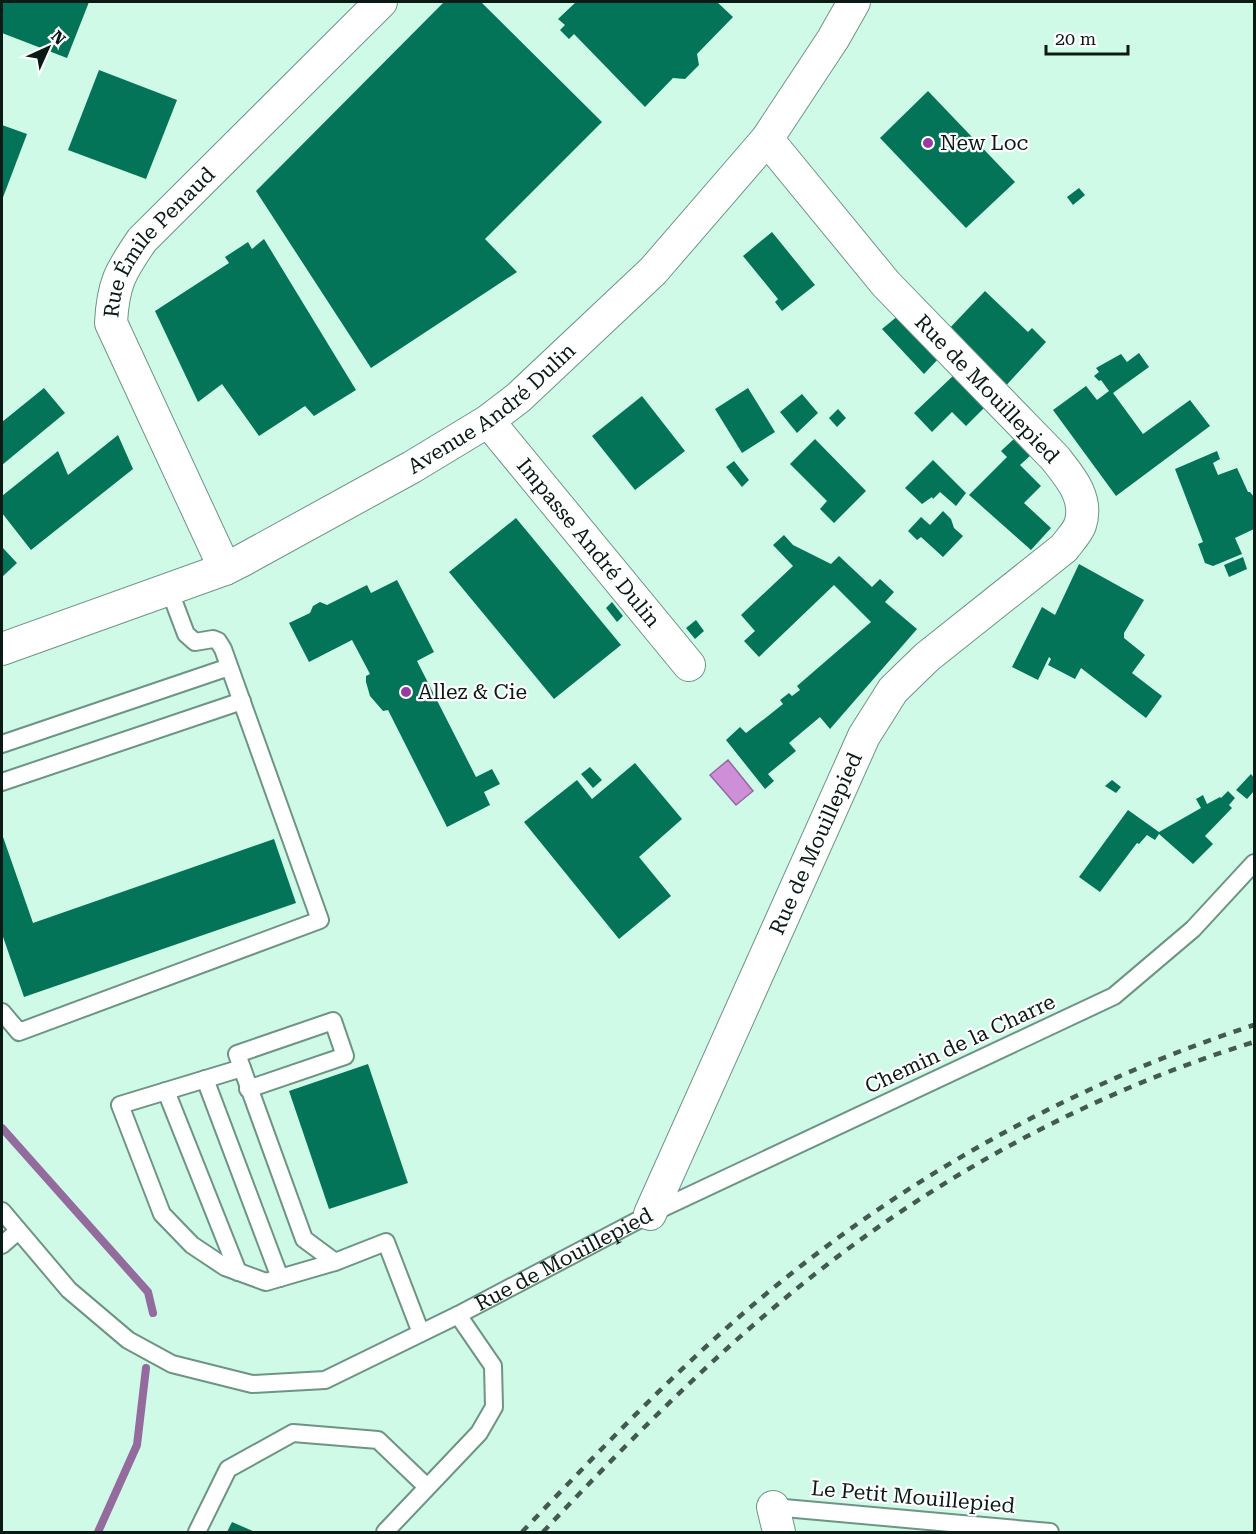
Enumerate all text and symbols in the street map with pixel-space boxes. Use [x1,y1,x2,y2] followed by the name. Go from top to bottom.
[18,18,78,78] north arrow
[1046,18,1128,56] scale bar
[47,27,69,49] text: N
[1055,28,1096,49] text: 20 m
[940,131,1029,155] place label: New Loc
[921,136,935,150] marker: New Loc
[99,162,220,319] street label: Rue Émile Penaud
[910,310,1064,469] street label: Rue de Mouillepied
[403,338,581,479] street label: Avenue André Dulin
[512,454,665,633] street label: Impasse André Dulin
[418,680,527,704] place label: Allez & Cie
[399,685,413,699] marker: Allez & Cie
[765,748,867,938] street label: Rue de Mouillepied
[861,989,1059,1099] street label: Chemin de la Charre
[471,1203,657,1316] street label: Rue de Mouillepied
[810,1476,1017,1518] street label: Le Petit Mouillepied

